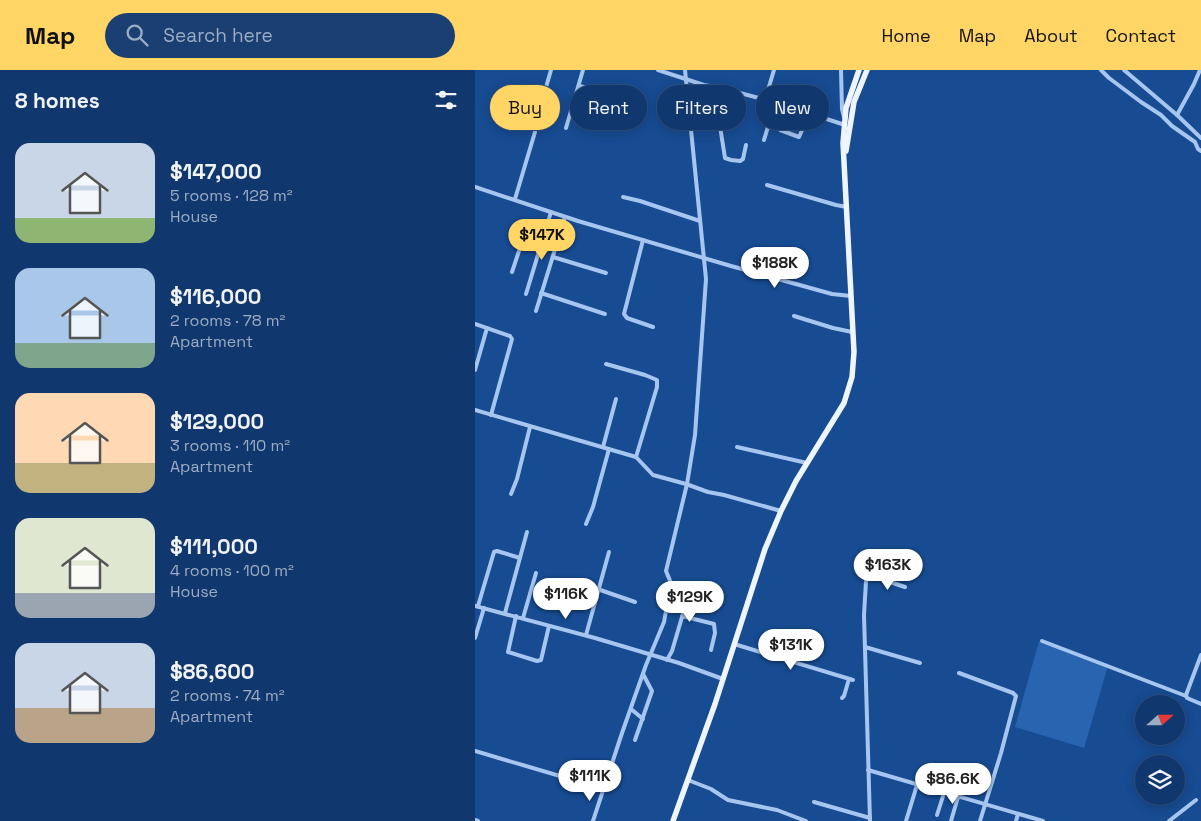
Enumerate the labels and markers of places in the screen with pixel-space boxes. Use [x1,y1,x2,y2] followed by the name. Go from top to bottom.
[507,218,577,261] pin: $147K
[740,246,810,289] pin: $188K
[853,548,923,591] pin: $163K
[531,578,601,620] pin: $116K
[655,580,725,623] pin: $129K
[756,628,826,671] pin: $131K
[555,760,625,802] pin: $111K
[912,762,994,805] pin: $86.6K

